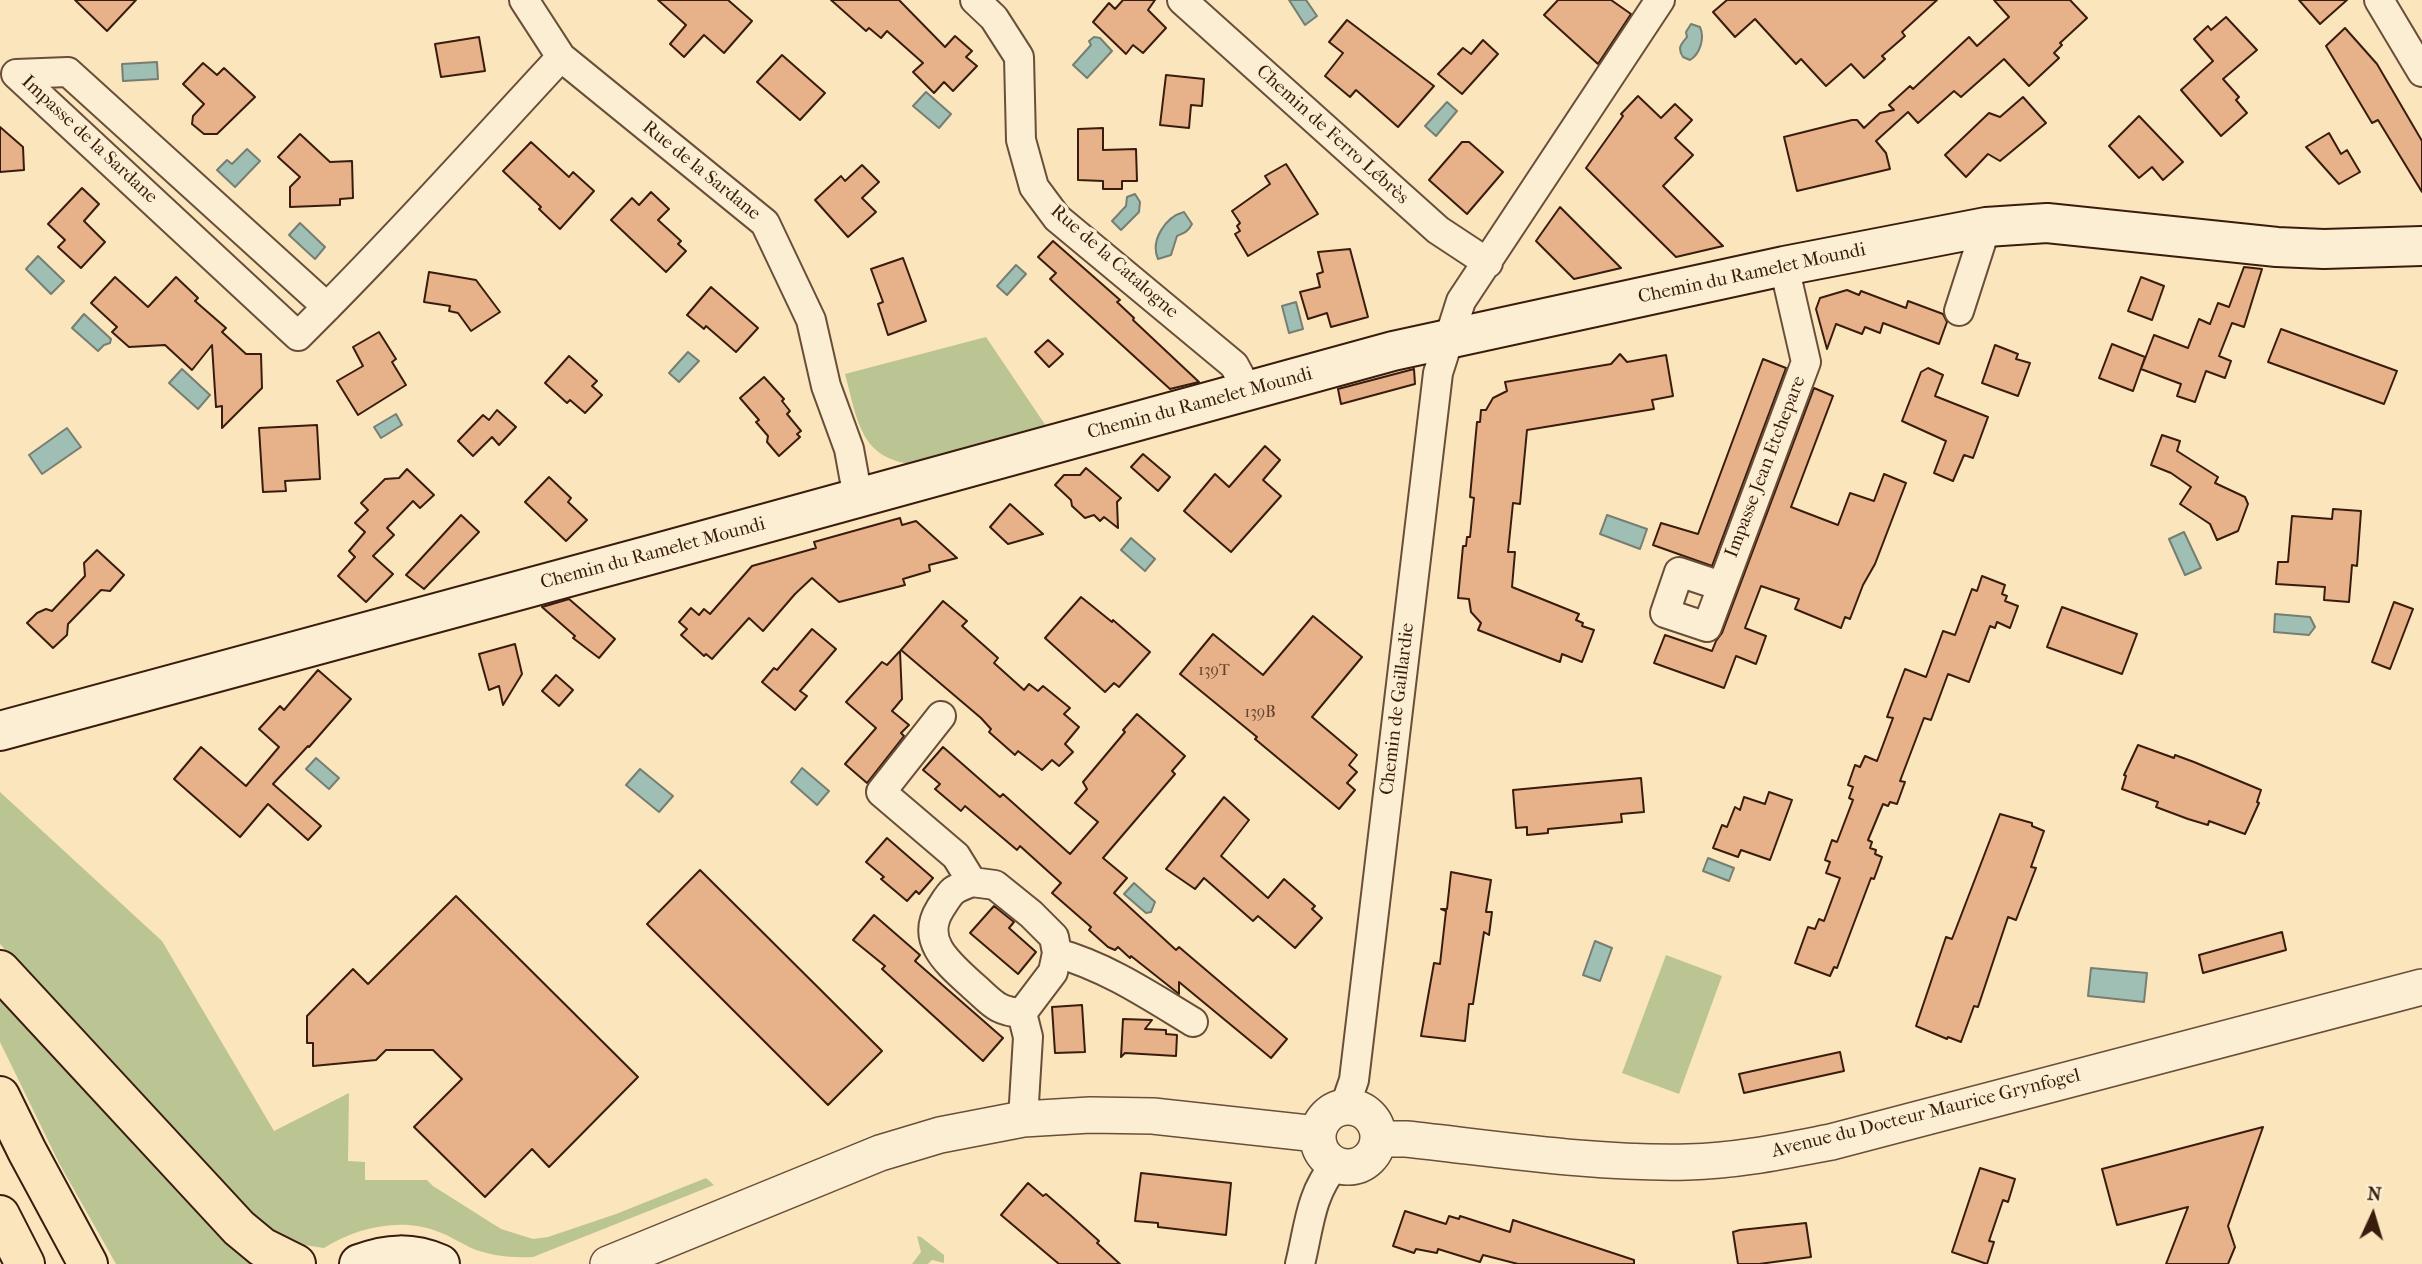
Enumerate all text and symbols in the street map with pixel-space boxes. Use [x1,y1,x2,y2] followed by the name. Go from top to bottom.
[1251,60,1413,210] street label: Chemin de Ferro Lébrès
[16,71,162,209] street label: Impasse de la Sardane
[637,116,765,226] street label: Rue de la Sardane
[1045,200,1183,324] street label: Rue de la Catalogne
[1636,239,1868,309] street label: Chemin du Ramelet Moundi
[1085,363,1315,445] street label: Chemin du Ramelet Moundi
[1721,373,1811,561] street label: Impasse Jean Etchepare
[538,513,768,595] street label: Chemin du Ramelet Moundi
[1376,622,1420,796] street label: Chemin de Gaillardie
[1198,661,1230,681] house number: 139T
[1244,703,1276,723] house number: 139B
[1769,1065,2083,1163] street label: Avenue du Docteur Maurice Grynfogel
[2338,1180,2408,1250] north arrow
[2366,1183,2382,1206] text: N

